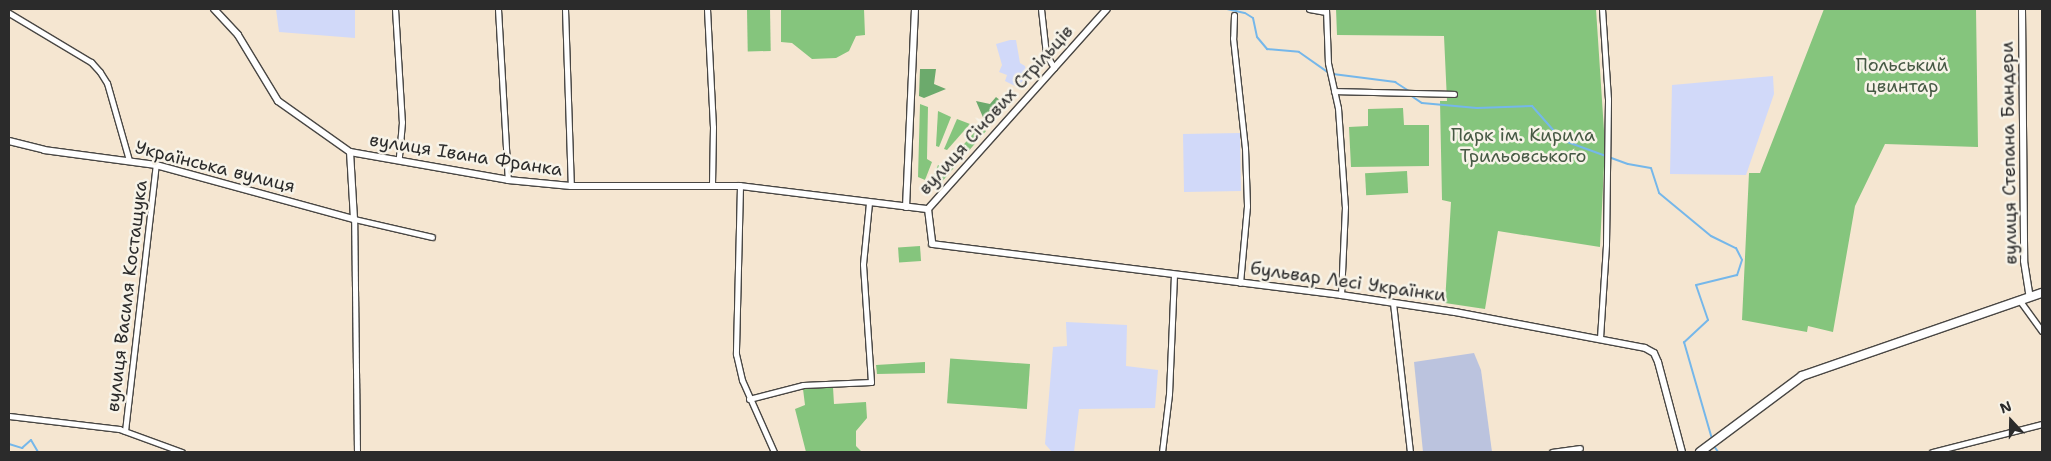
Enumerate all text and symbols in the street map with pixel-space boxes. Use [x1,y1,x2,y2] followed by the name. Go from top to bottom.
[914,21,1078,199] street label: вулиця Січових Стрільців
[1996,41,2022,265] street label: вулиця Степана Бандери
[1856,55,1948,98] park label: Польський цвинтар
[1451,125,1595,168] park label: Парк ім. Кирила Трильовського
[368,129,564,181] street label: вулиця Івана Франка
[133,137,297,197] street label: Українська вулиця
[102,179,152,413] street label: вулиця Василя Костащука
[1249,258,1447,306] street label: бульвар Лесі Українки
[1986,396,2036,446] north arrow
[1997,397,2014,417] text: N

